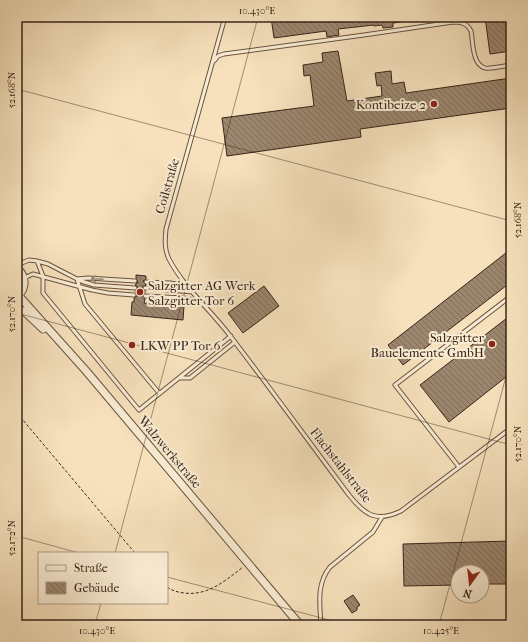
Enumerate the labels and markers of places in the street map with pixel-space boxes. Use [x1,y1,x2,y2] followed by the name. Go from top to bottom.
[356,97,426,112] place label: Kontibeize 2
[429,99,439,109] marker: Kontibeize 2
[148,278,256,308] place label: Salzgitter AG Werk Salzgitter Tor 6
[135,287,145,297] marker: Salzgitter AG Werk Salzgitter Tor 6
[371,330,484,360] place label: Salzgitter Bauelemente GmbH
[140,338,221,353] place label: LKW PP Tor 6
[487,339,497,349] marker: Salzgitter Bauelemente GmbH
[127,340,137,350] marker: LKW PP Tor 6

